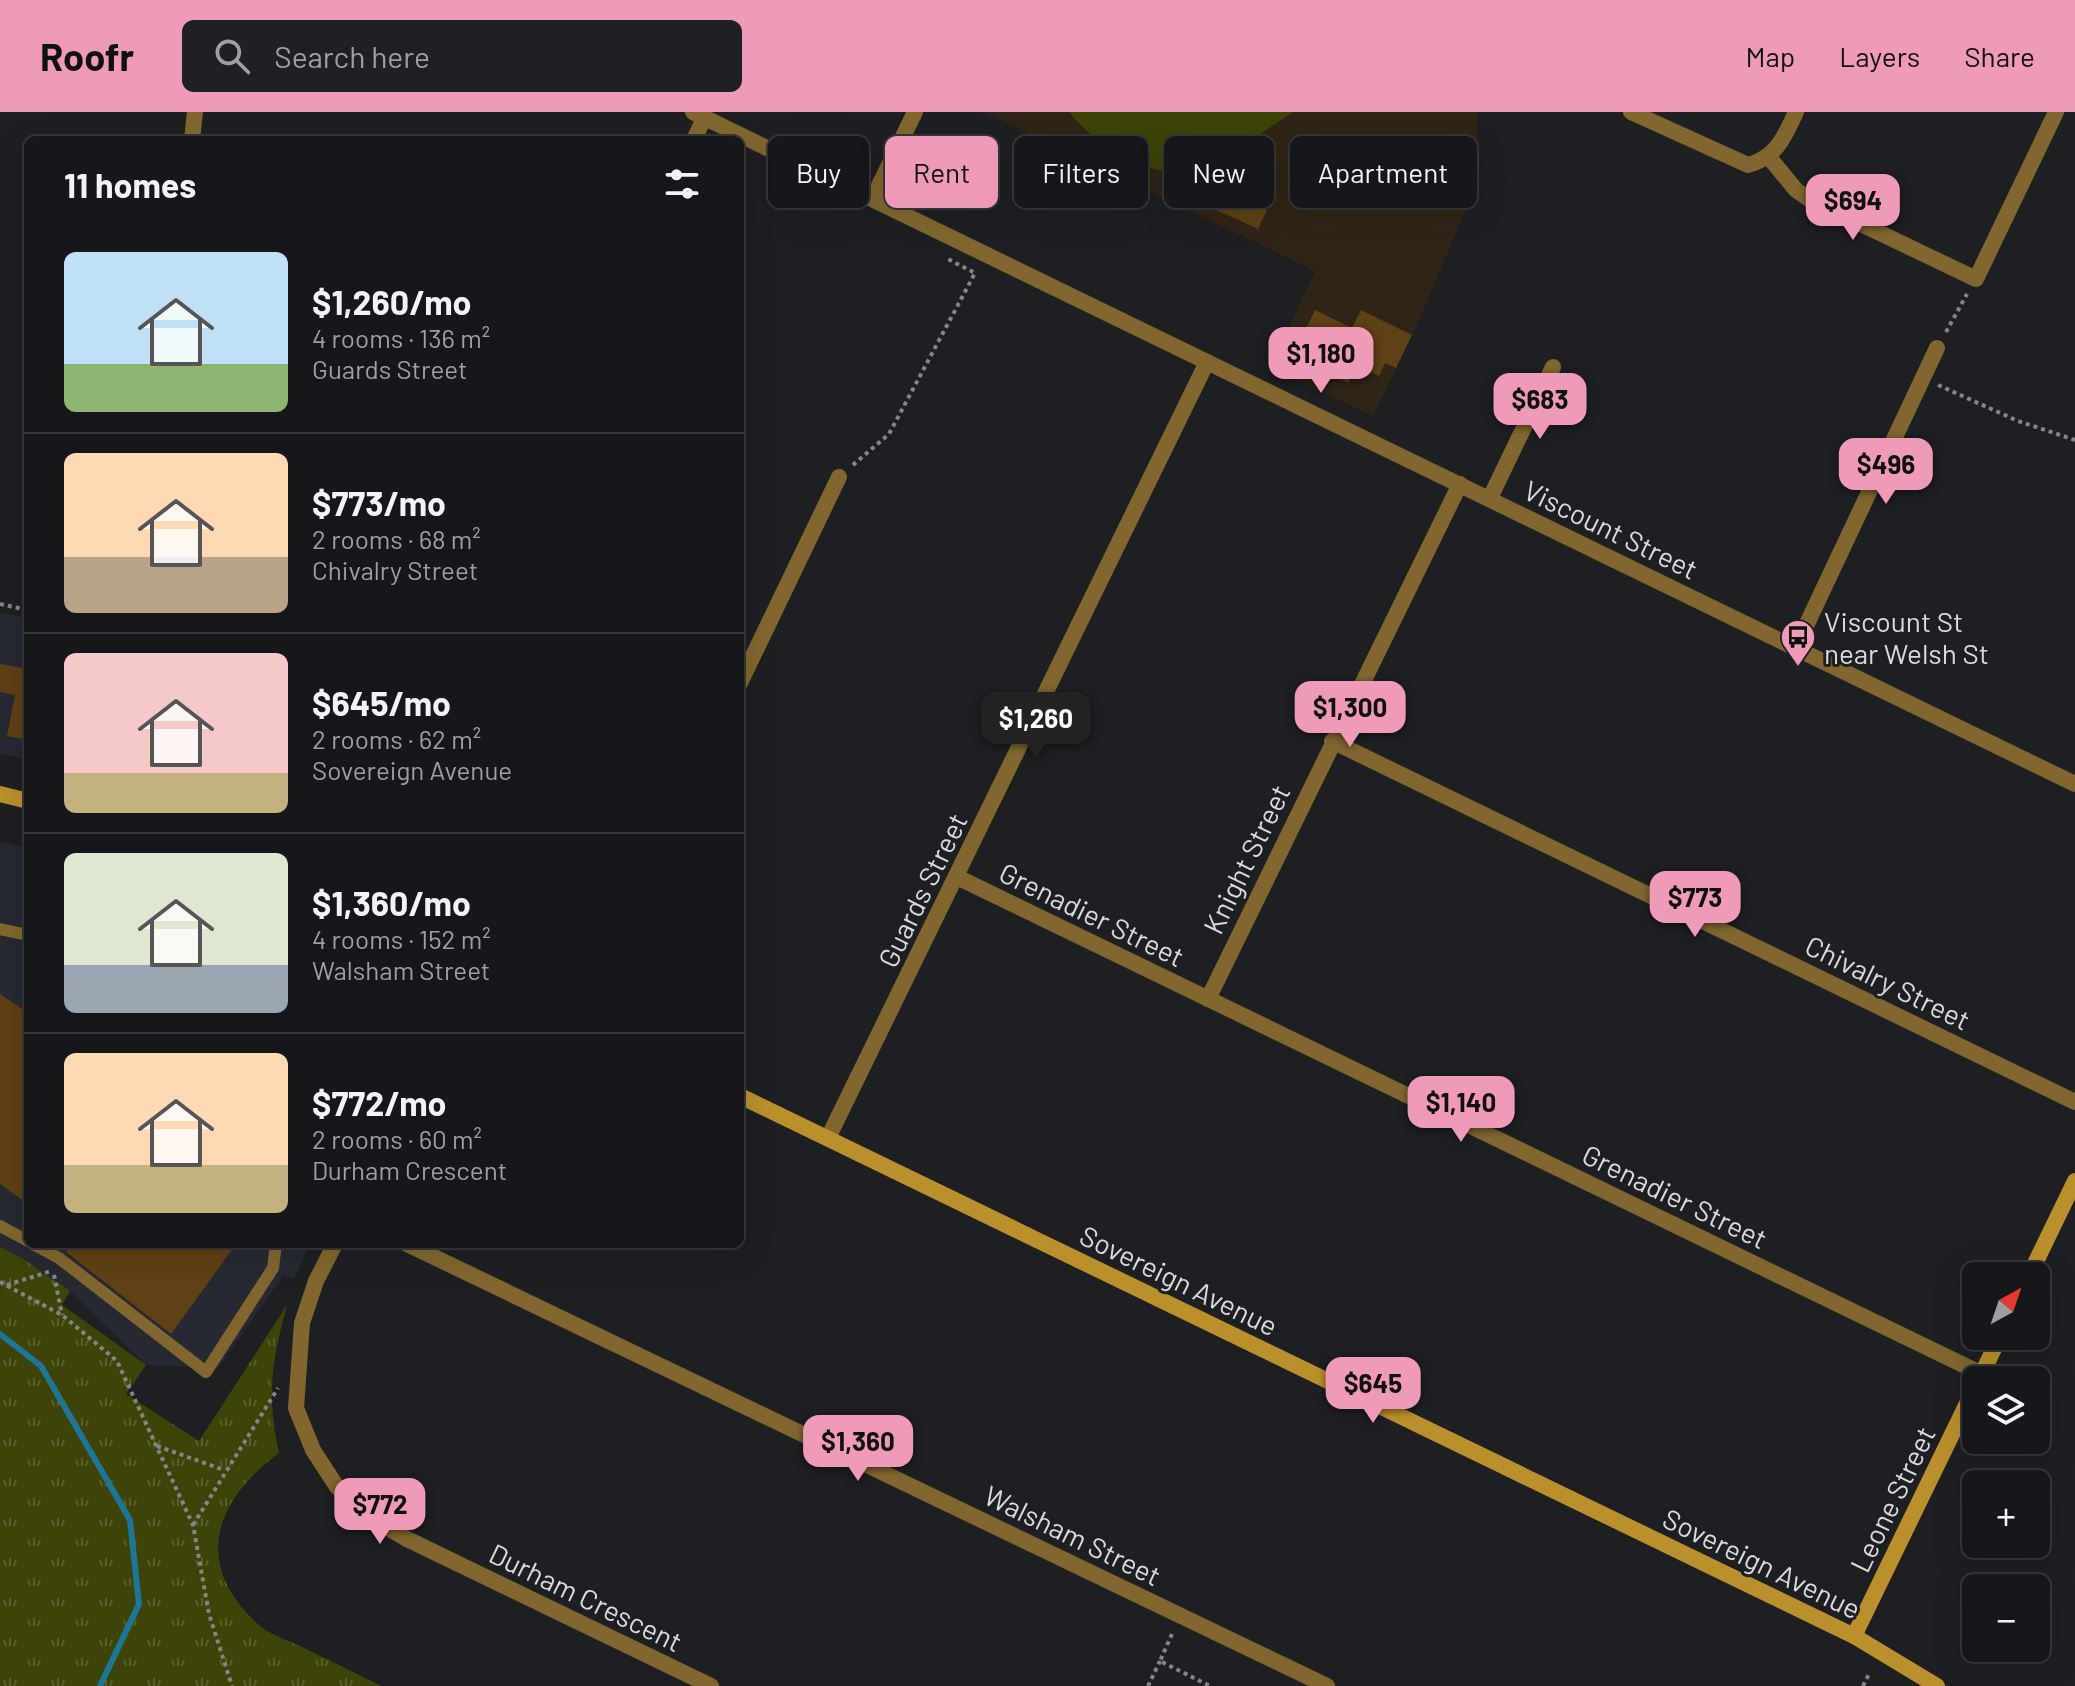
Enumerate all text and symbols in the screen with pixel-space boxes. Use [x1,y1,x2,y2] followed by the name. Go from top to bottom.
[182,20,742,92] search box
[40,33,134,79] text: Roofr
[210,34,254,78] icon: search
[274,38,430,74] text: Search here
[1745,39,1795,73] text: Map
[1839,39,1920,73] text: Layers
[1964,39,2035,73] text: Share
[768,136,869,208] chip: Buy
[885,136,998,208] chip: Rent
[1014,136,1148,208] chip: Filters
[1164,136,1274,208] chip: New
[1290,136,1477,208] chip: Apartment
[660,162,704,206] icon: filters
[64,164,196,205] text: 11 homes
[1806,174,1900,242] pin: $694
[1824,184,1882,215] text: $694
[312,281,472,322] text: $1,260/mo
[128,284,224,380] icon: home
[312,322,490,353] text: 4 rooms · 136 m²
[1256,327,1386,395] pin: $1,180
[1286,337,1356,368] text: $1,180
[312,353,467,384] text: Guards Street
[1493,373,1587,441] pin: $683
[1512,383,1568,414] text: $683
[1839,438,1933,506] pin: $496
[1857,448,1915,479] text: $496
[1519,472,1703,586] street label: Viscount Street
[312,482,446,523] text: $773/mo
[128,485,224,581] icon: home
[312,523,481,554] text: 2 rooms · 68 m²
[312,554,478,585] text: Chivalry Street
[1824,604,1989,670] place label: Viscount St near Welsh St
[1779,618,1817,668] bus stop icon: Viscount St near Welsh St
[1285,681,1415,749] pin: $1,300
[312,682,451,723] text: $645/mo
[128,685,224,781] icon: home
[1313,691,1387,722] text: $1,300
[971,692,1101,760] pin: $1,260
[999,702,1073,733] text: $1,260
[312,723,481,754] text: 2 rooms · 62 m²
[312,754,512,785] text: Sovereign Avenue
[1195,779,1297,939] street label: Knight Street
[870,807,974,973] street label: Guards Street
[994,855,1190,973] street label: Grenadier Street
[1648,871,1742,939] pin: $773
[1668,881,1722,912] text: $773
[312,882,471,923] text: $1,360/mo
[128,885,224,981] icon: home
[312,923,491,954] text: 4 rooms · 152 m²
[1800,928,1976,1036] street label: Chivalry Street
[312,954,490,985] text: Walsham Street
[1396,1076,1526,1144] pin: $1,140
[312,1082,447,1123] text: $772/mo
[128,1085,224,1181] icon: home
[1426,1086,1496,1117] text: $1,140
[312,1123,482,1154] text: 2 rooms · 60 m²
[1577,1137,1773,1255] street label: Grenadier Street
[312,1154,507,1185] text: Durham Crescent
[1075,1217,1283,1343] street label: Sovereign Avenue
[1962,1262,2050,1350] north arrow
[1962,1262,2050,1662] map controls
[1326,1357,1420,1425] pin: $645
[1962,1366,2050,1454] button: layers
[1344,1367,1402,1398] text: $645
[793,1415,923,1483] pin: $1,360
[1842,1421,1942,1577] street label: Leone Street
[821,1425,895,1456] text: $1,360
[1962,1470,2050,1558] button: +
[333,1478,427,1546] pin: $772
[979,1478,1167,1592] street label: Walsham Street
[352,1488,408,1519] text: $772
[1658,1500,1866,1626] street label: Sovereign Avenue
[484,1536,688,1658] street label: Durham Crescent
[1962,1574,2050,1662] button: −

